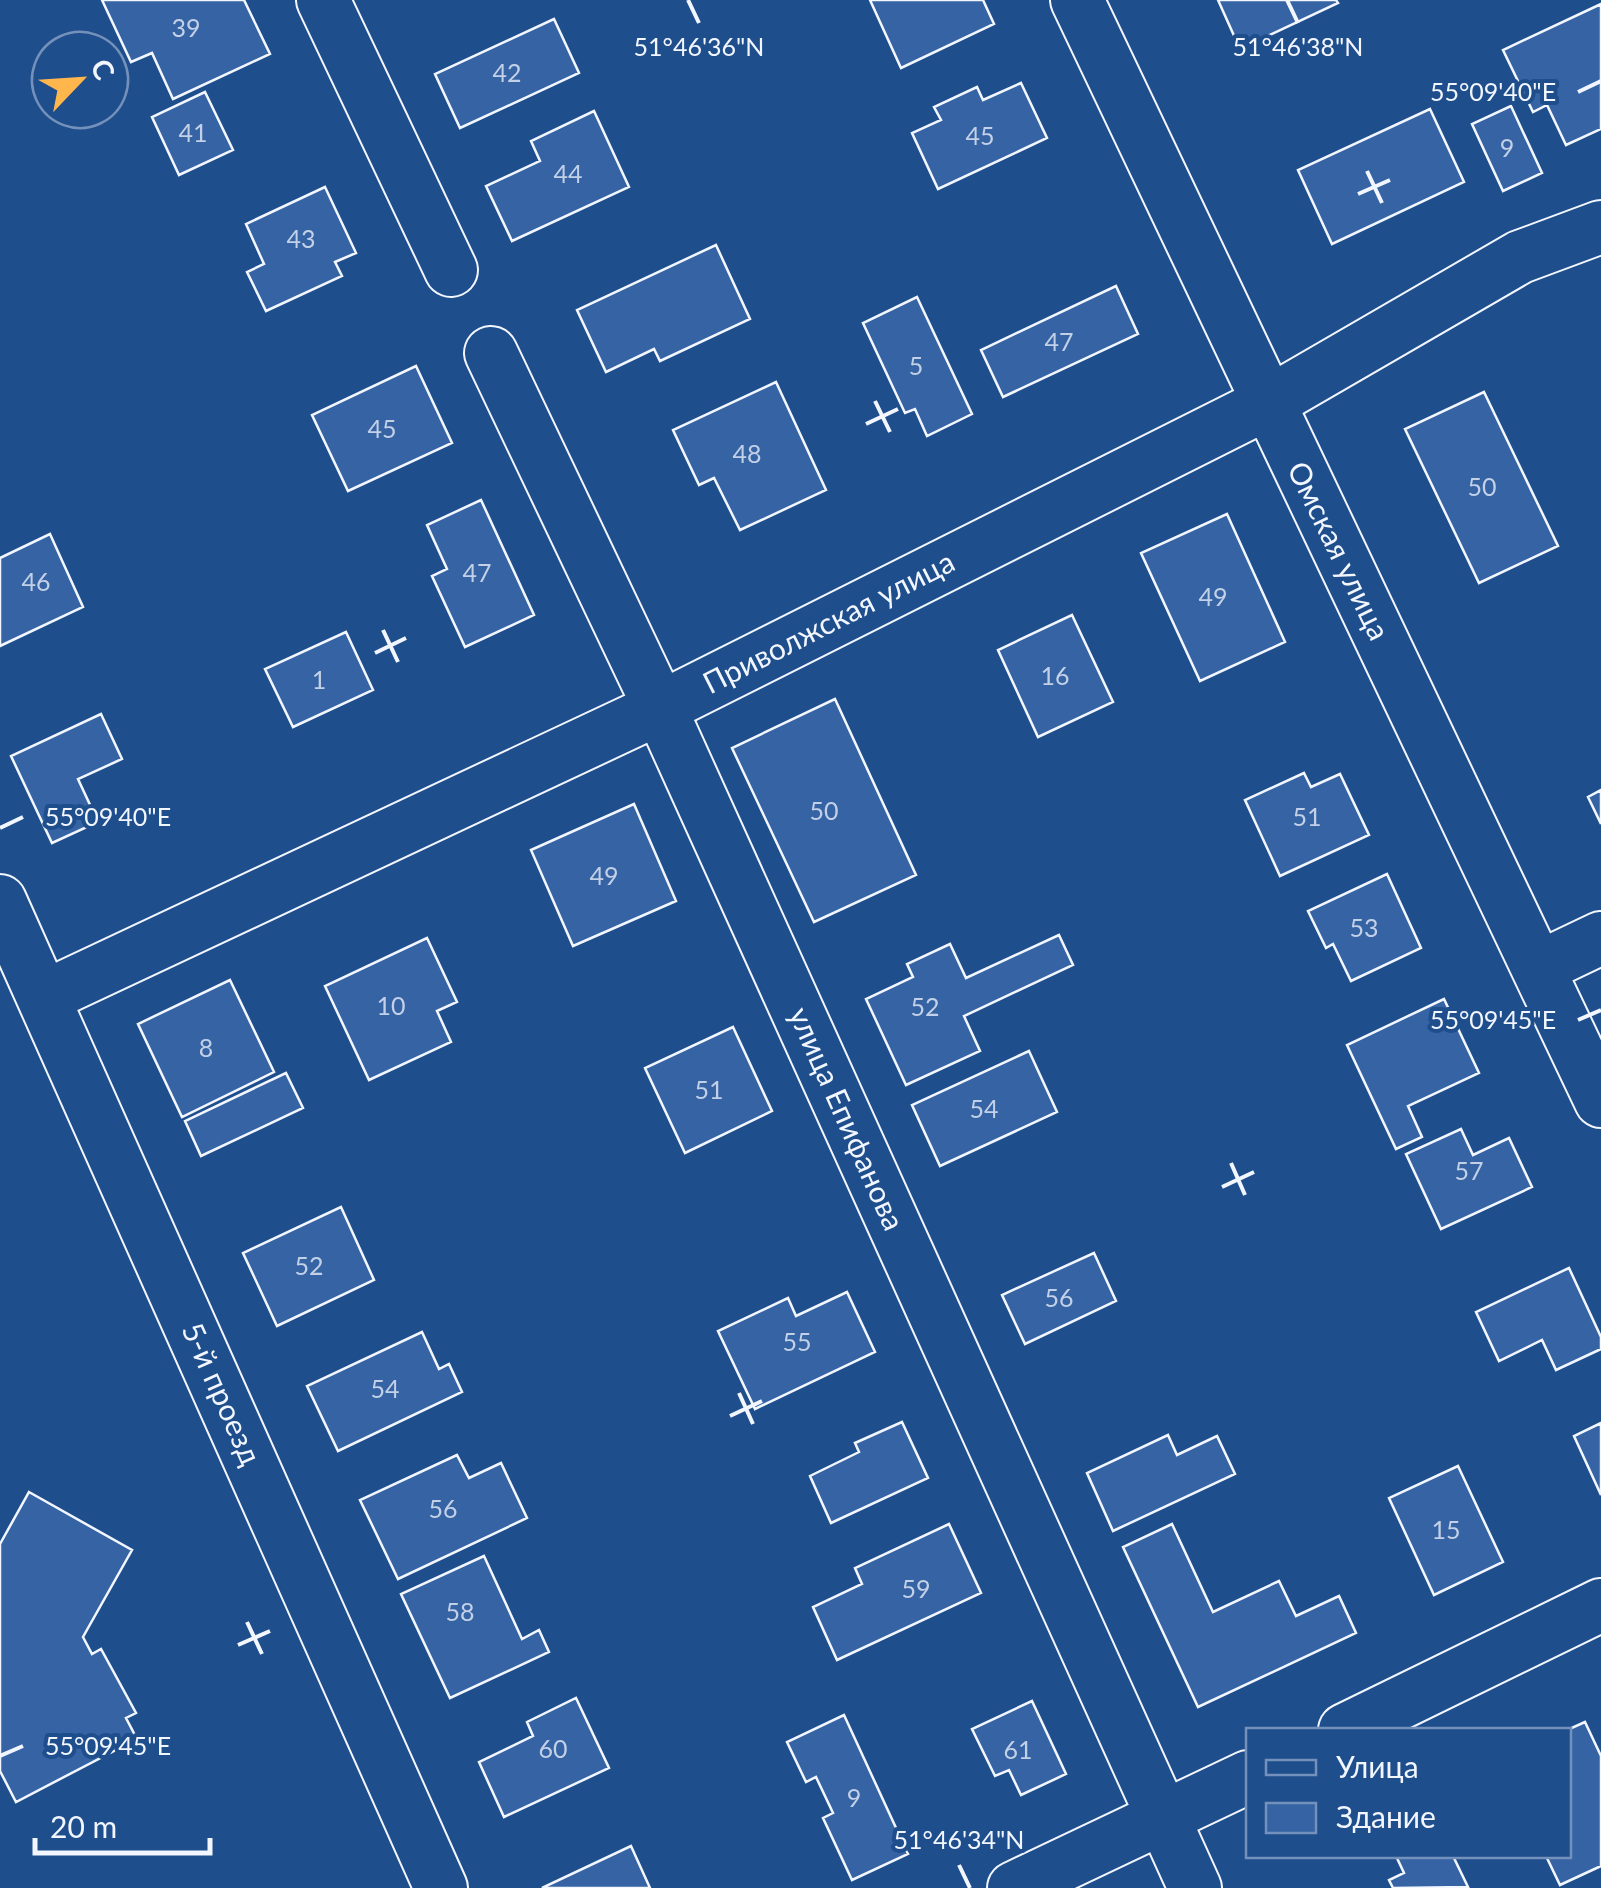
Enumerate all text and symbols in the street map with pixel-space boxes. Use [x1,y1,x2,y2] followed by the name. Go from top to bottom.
[171,12,201,42] house number: 39
[30,30,130,130] north arrow
[634,31,764,61] text: 51°46'36"N
[1233,31,1363,61] text: 51°46'38"N
[84,53,123,85] text: С
[492,57,522,87] house number: 42
[1430,76,1556,106] text: 55°09'40"E
[178,117,208,147] house number: 41
[965,120,995,150] house number: 45
[1500,132,1514,162] house number: 9
[553,158,583,188] house number: 44
[286,223,316,253] house number: 43
[1044,326,1074,356] house number: 47
[909,350,923,380] house number: 5
[367,413,397,443] house number: 45
[732,438,762,468] house number: 48
[1281,455,1399,645] street label: Омская улица
[1467,471,1497,501] house number: 50
[696,542,960,700] street label: Приволжская улица
[462,557,492,587] house number: 47
[21,566,51,596] house number: 46
[1198,581,1228,611] house number: 49
[1040,660,1070,690] house number: 16
[312,664,326,694] house number: 1
[809,795,839,825] house number: 50
[45,801,171,831] text: 55°09'40"E
[1292,801,1322,831] house number: 51
[589,860,619,890] house number: 49
[1349,912,1379,942] house number: 53
[376,990,406,1020] house number: 10
[910,991,940,1021] house number: 52
[782,1001,913,1235] street label: улица Епифанова
[1430,1004,1556,1034] text: 55°09'45"E
[199,1032,213,1062] house number: 8
[694,1074,724,1104] house number: 51
[969,1093,999,1123] house number: 54
[1454,1155,1484,1185] house number: 57
[294,1250,324,1280] house number: 52
[1044,1282,1074,1312] house number: 56
[175,1316,270,1470] street label: 5-й проезд
[782,1326,812,1356] house number: 55
[370,1373,400,1403] house number: 54
[428,1493,458,1523] house number: 56
[1431,1514,1461,1544] house number: 15
[901,1573,931,1603] house number: 59
[445,1596,475,1626] house number: 58
[1246,1728,1571,1858] legend
[45,1730,171,1760] text: 55°09'45"E
[538,1733,568,1763] house number: 60
[1003,1734,1033,1764] house number: 61
[1336,1748,1419,1784] text: Улица
[847,1782,861,1812] house number: 9
[35,1793,210,1855] scale bar
[1336,1798,1436,1834] text: Здание
[50,1808,117,1844] text: 20 m
[894,1824,1024,1854] text: 51°46'34"N

